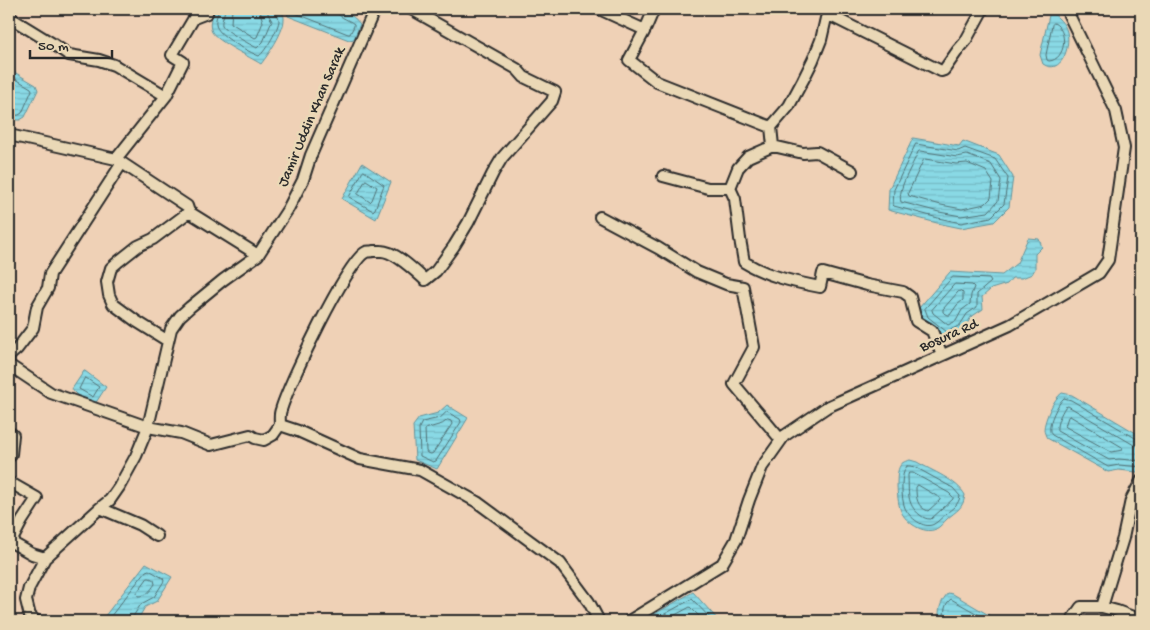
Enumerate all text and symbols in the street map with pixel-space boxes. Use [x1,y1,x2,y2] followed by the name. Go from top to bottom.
[30,28,112,60] scale bar
[38,38,69,56] text: 50 m
[274,43,350,190] street label: Jamir Uddin Khan Sarak
[916,315,982,357] street label: Bosura Rd

